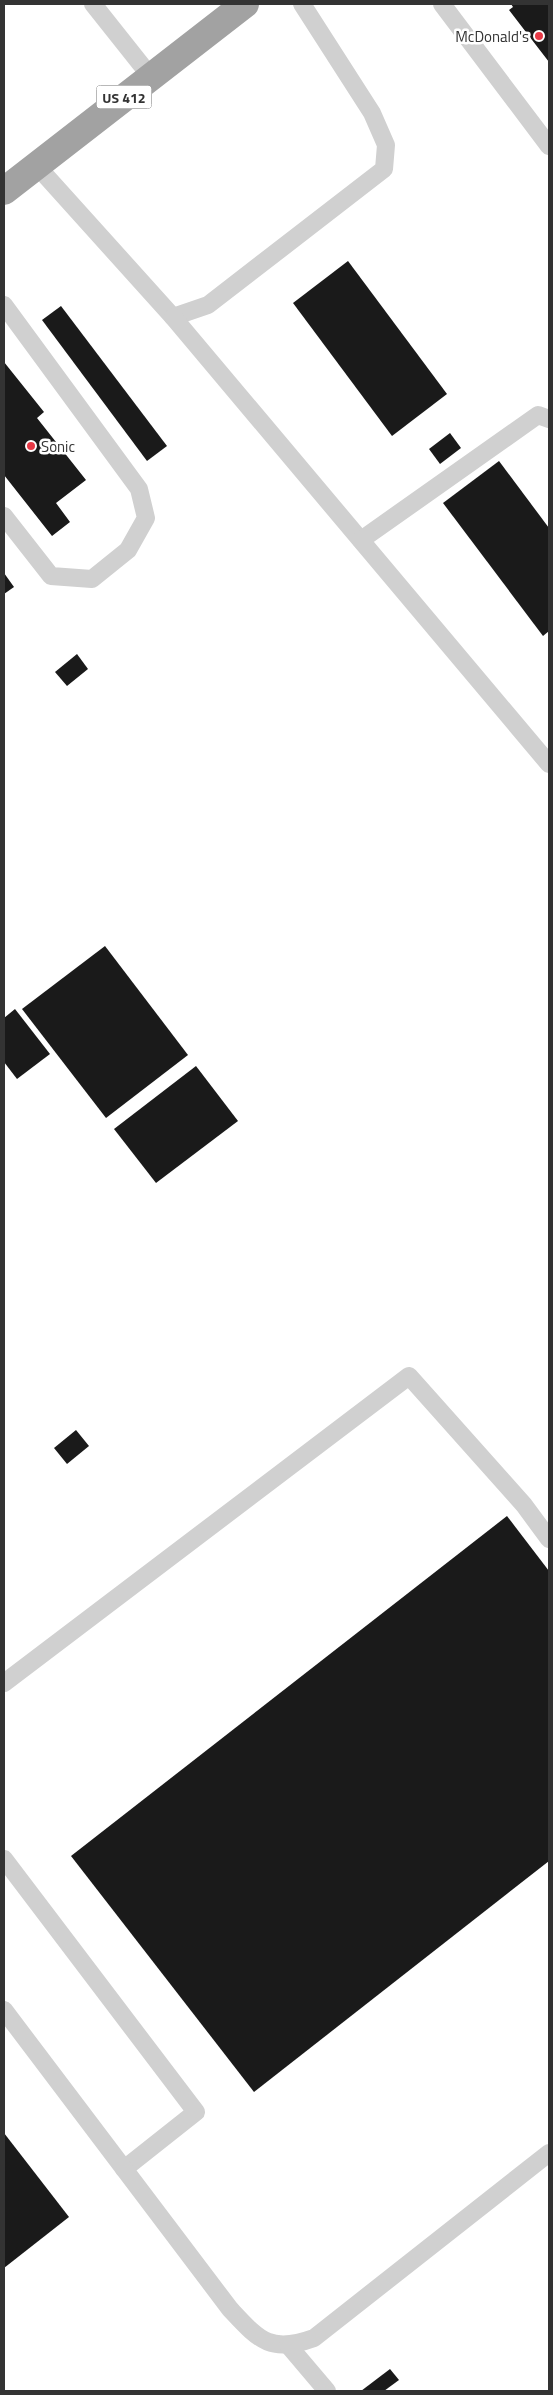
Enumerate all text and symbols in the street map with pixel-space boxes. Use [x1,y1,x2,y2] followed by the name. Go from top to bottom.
[455,25,529,48] place label: McDonald's
[533,30,545,42] marker: McDonald's
[96,85,152,108] road number: US 412
[41,435,75,458] place label: Sonic
[25,440,37,452] marker: Sonic

